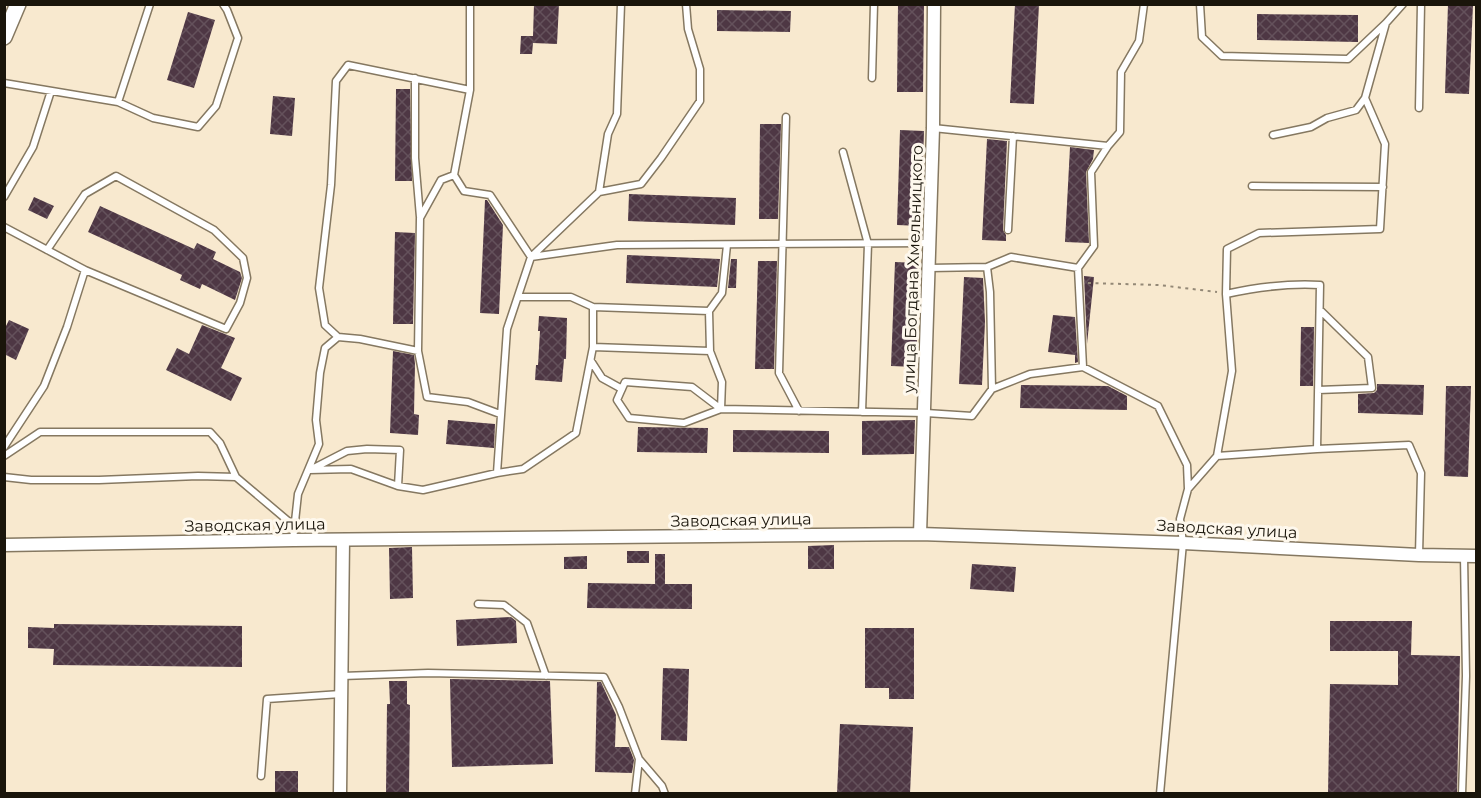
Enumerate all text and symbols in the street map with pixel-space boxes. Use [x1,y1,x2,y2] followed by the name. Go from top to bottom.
[899,145,927,394] street label: улица Богдана Хмельницкого
[670,509,812,531] street label: Заводская улица
[184,514,326,536] street label: Заводская улица
[1156,516,1298,542] street label: Заводская улица

